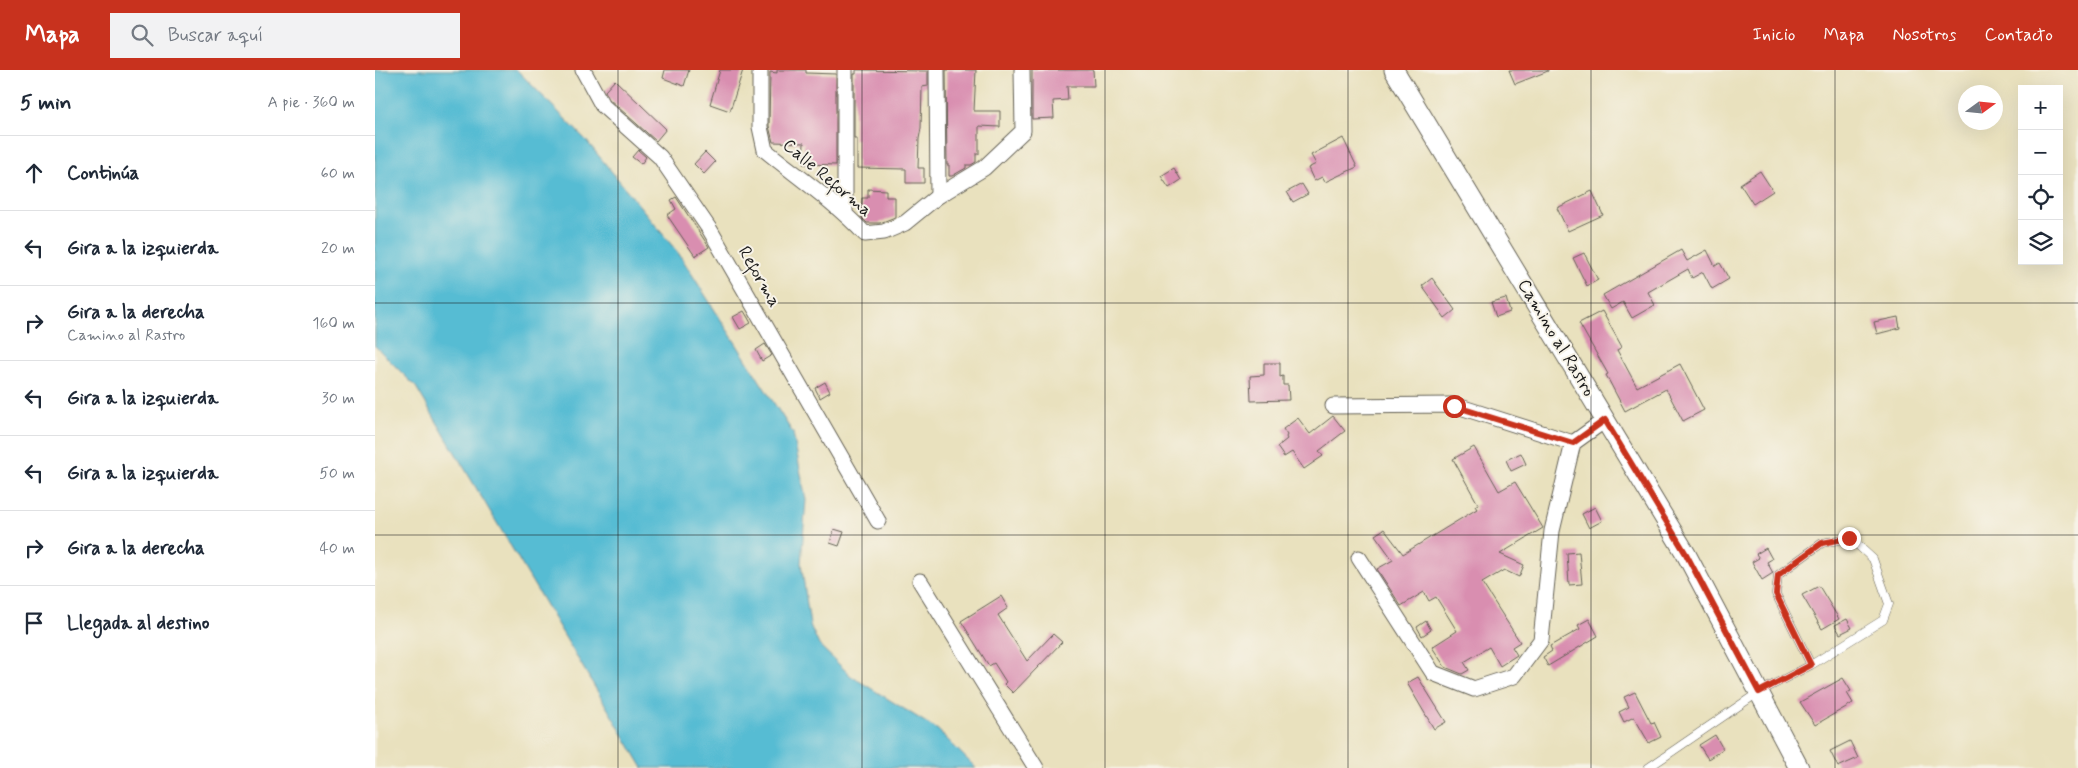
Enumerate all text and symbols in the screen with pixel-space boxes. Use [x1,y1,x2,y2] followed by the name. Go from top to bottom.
[110,13,460,58] search box
[25,20,80,51] text: Mapa
[128,21,156,49] icon: search
[168,23,263,48] text: Buscar aquí
[1753,23,1795,47] text: Inicio
[1823,23,1864,47] text: Mapa
[1892,23,1957,47] text: Nosotros
[1985,23,2053,47] text: Contacto
[1958,85,2003,130] north arrow
[2018,85,2063,265] map controls
[2018,85,2063,130] button: +
[20,89,72,117] text: 5 min
[267,92,355,113] text: A pie · 360 m
[2018,130,2063,175] button: −
[776,133,877,224] street label: Calle Reforma
[20,159,48,187] icon: ahead
[67,161,139,186] text: Continúa
[321,163,355,184] text: 60 m
[2018,175,2063,220] button: locate
[2018,220,2063,265] button: layers
[20,234,48,262] icon: left
[67,236,218,261] text: Gira a la izquierda
[321,238,355,259] text: 20 m
[730,242,786,313] street label: Reforma
[1511,275,1601,401] street label: Camino al Rastro
[67,300,205,325] text: Gira a la derecha
[20,309,48,337] icon: right
[312,313,355,334] text: 160 m
[67,325,185,346] text: Camino al Rastro
[20,384,48,412] icon: left
[67,386,218,411] text: Gira a la izquierda
[322,388,355,409] text: 30 m
[1443,395,1466,418] route start
[20,459,48,487] icon: left
[67,461,218,486] text: Gira a la izquierda
[319,463,355,484] text: 50 m
[1838,527,1861,550] route end
[20,534,48,562] icon: right
[67,536,205,561] text: Gira a la derecha
[319,538,355,559] text: 40 m
[20,609,48,637] icon: arrive
[67,611,209,636] text: Llegada al destino

